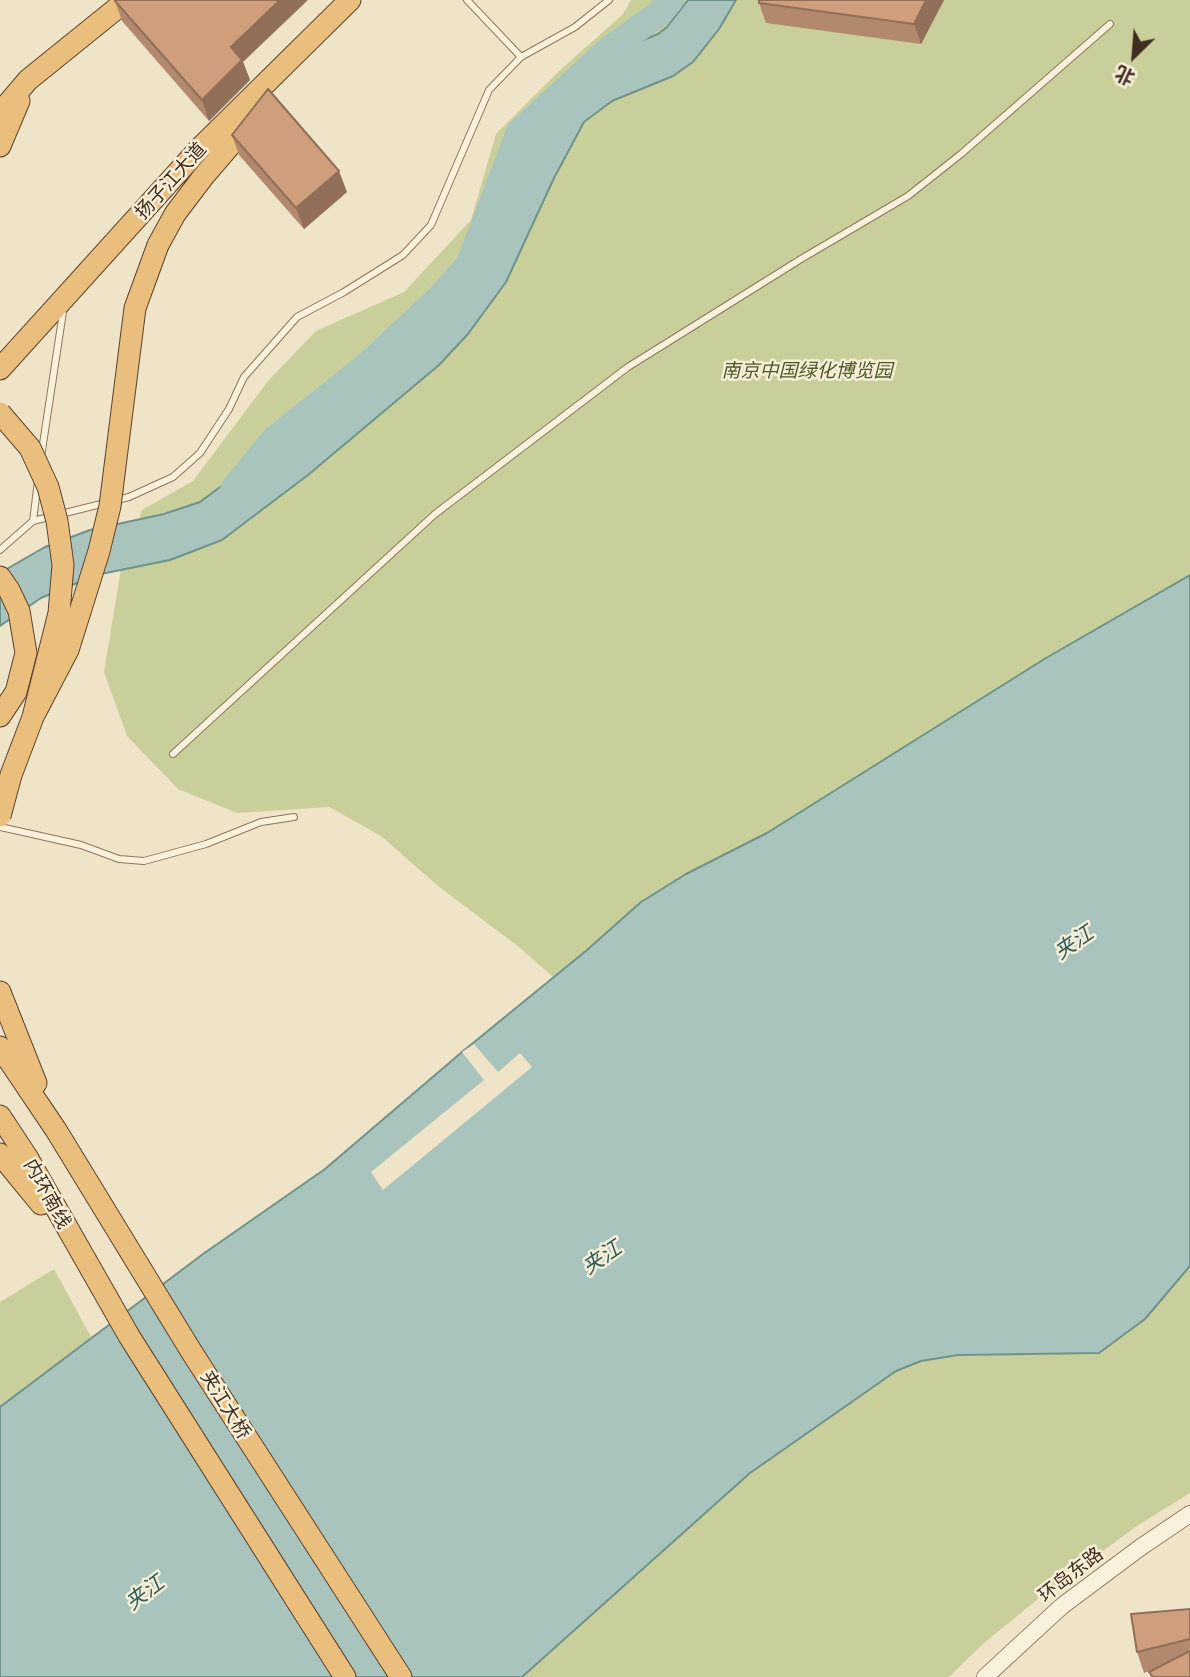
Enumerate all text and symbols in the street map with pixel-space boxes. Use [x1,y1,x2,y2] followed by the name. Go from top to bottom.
[1099,21,1169,91] north arrow
[1112,62,1138,89] text: 北
[131,138,211,224] street label: 扬子江大道
[722,360,892,382] park label: 南京中国绿化博览园
[1050,921,1098,965] water label: 夹江
[19,1155,75,1233] street label: 内环南线
[578,1236,626,1280] water label: 夹江
[195,1367,255,1443] street label: 夹江大桥
[1034,1543,1108,1607] street label: 环岛东路
[121,1570,169,1616] water label: 夹江

